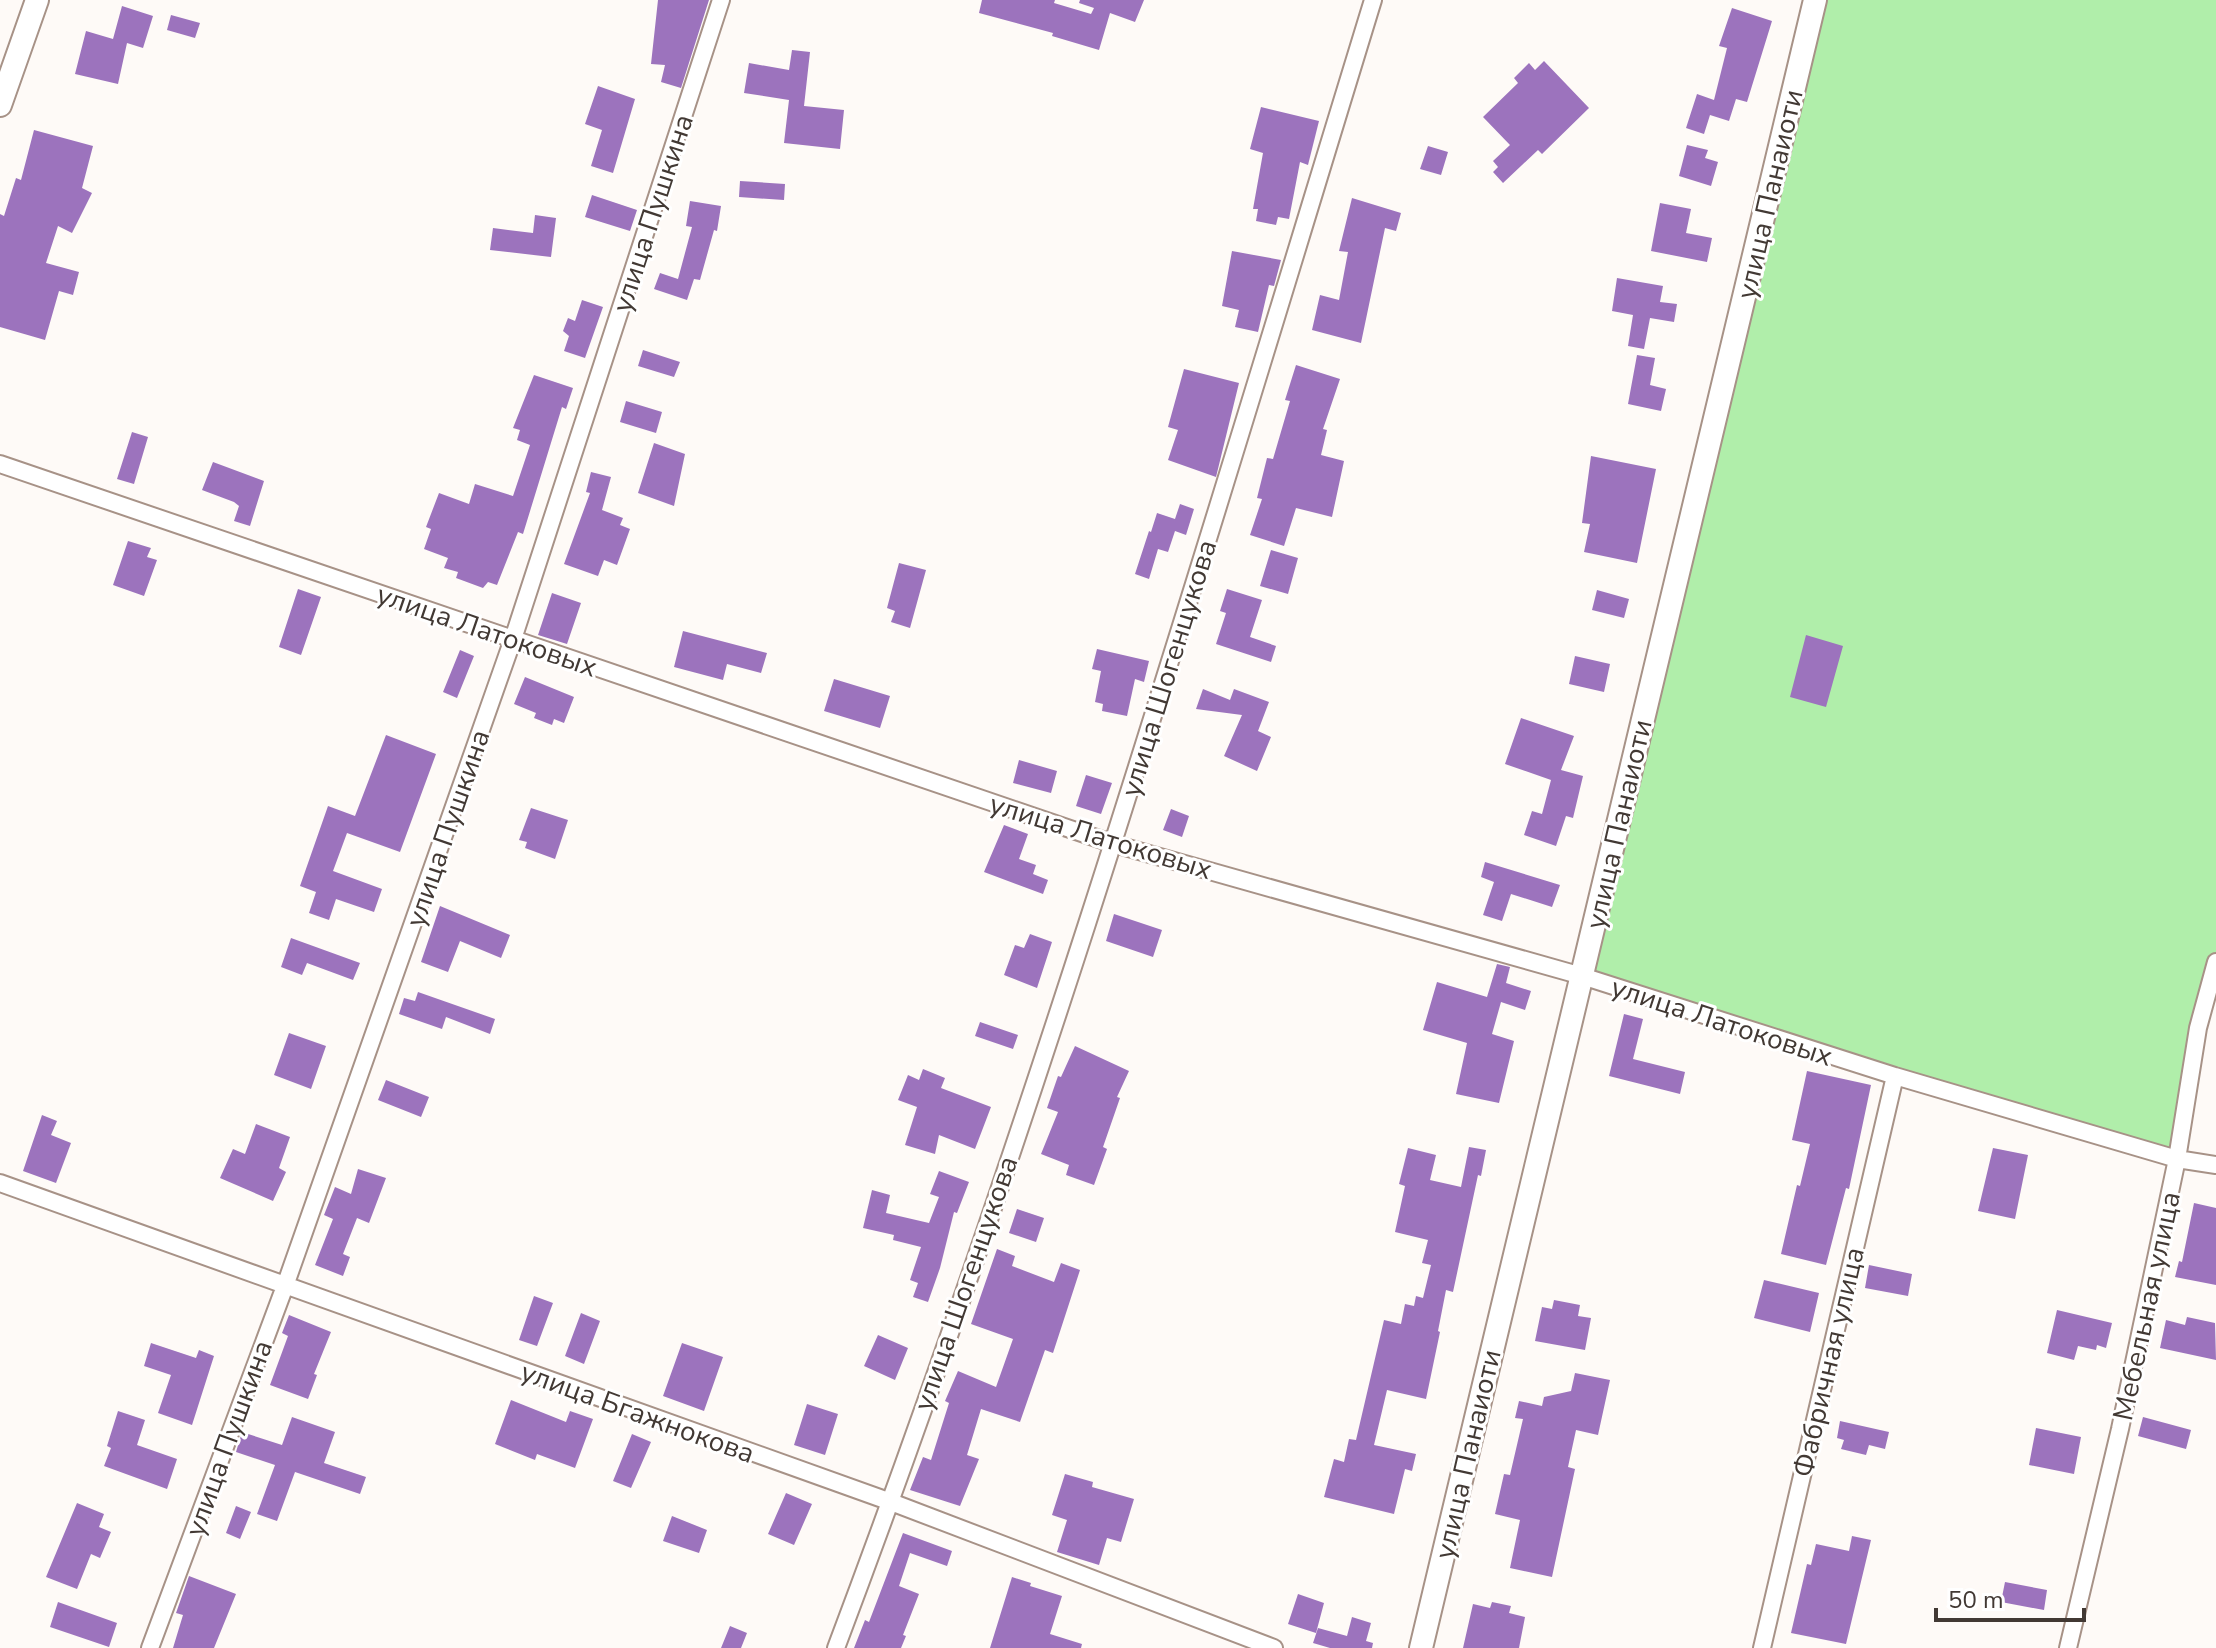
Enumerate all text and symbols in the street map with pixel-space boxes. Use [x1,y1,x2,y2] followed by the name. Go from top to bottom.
[1727,86,1813,303] street label: улица Панаиоти
[603,109,703,317] street label: улица Пушкина
[1112,535,1226,801] street label: улица Шогенцукова
[371,575,602,686] street label: улица Латоковых
[1576,716,1662,933] street label: улица Панаиоти
[396,725,499,932] street label: улица Пушкина
[985,785,1217,889] street label: улица Латоковых
[1606,968,1837,1076] street label: улица Латоковых
[905,1151,1027,1416] street label: улица Шогенцукова
[2104,1188,2190,1424] street label: Мебельная улица
[1784,1244,1874,1481] street label: Фабричная улица
[176,1335,282,1542] street label: улица Пушкина
[1425,1346,1511,1563] street label: улица Панаиоти
[515,1353,760,1473] street label: улица Бгажнокова
[1936,1572,2084,1622] scale bar
[1948,1584,2004,1616] text: 50 m

